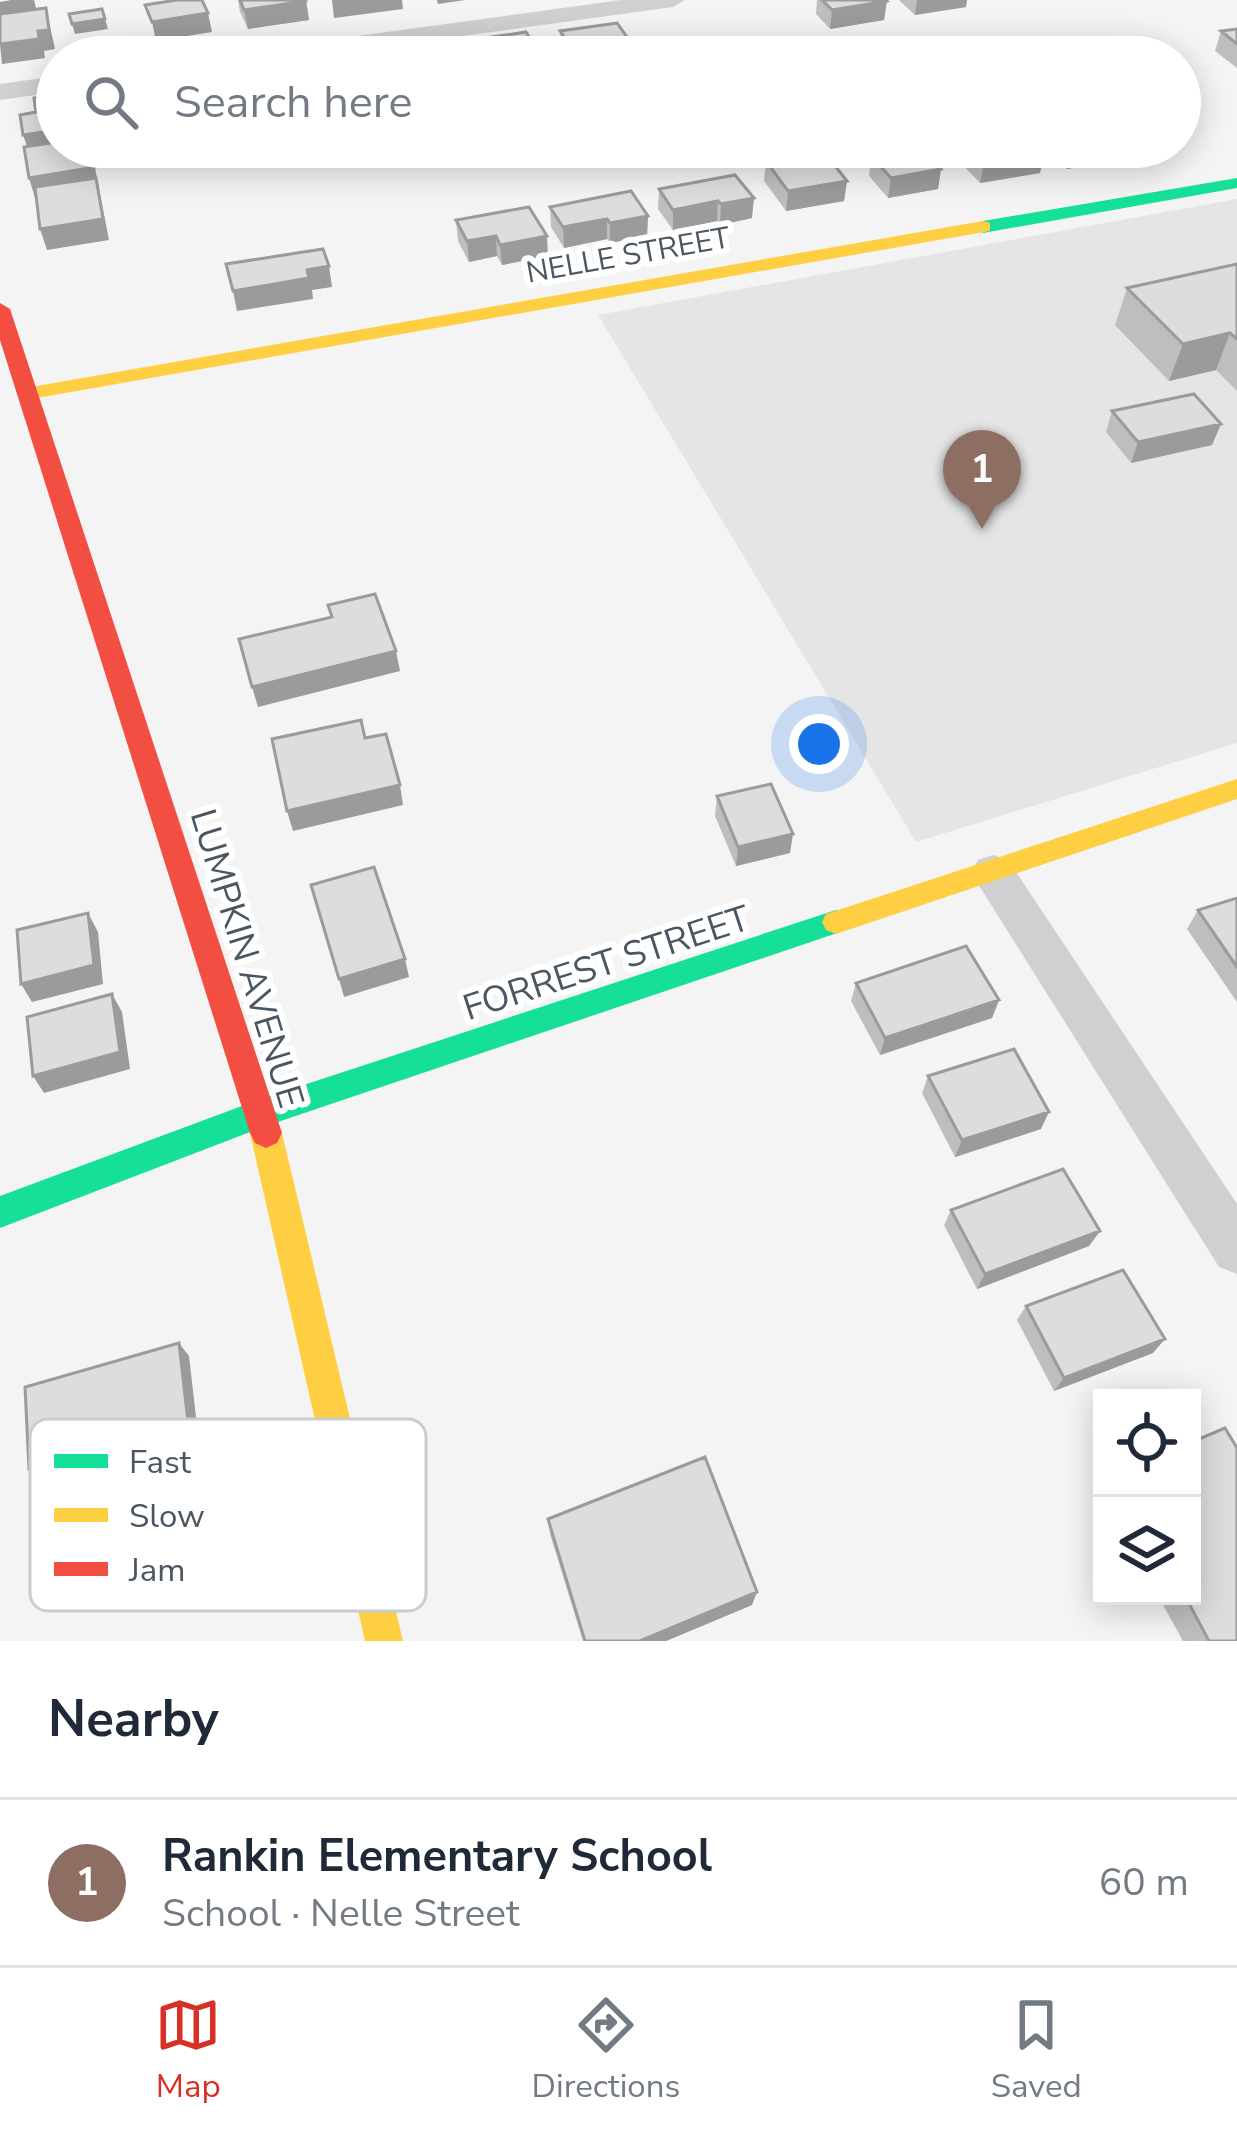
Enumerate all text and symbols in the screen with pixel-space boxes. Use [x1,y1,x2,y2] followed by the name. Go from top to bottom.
[36,36,1201,168] search box
[78,69,144,135] icon: search
[174,72,413,133] text: Search here
[523,217,733,294] street label: NELLE STREET
[943,430,1021,529] pin: 1
[789,714,849,774] your location
[178,803,315,1114] street label: LUMPKIN AVENUE
[457,894,756,1033] street label: FORREST STREET
[1093,1389,1201,1605] map controls
[1093,1389,1201,1497] button: locate
[30,1419,426,1611] legend
[129,1440,192,1485] text: Fast
[129,1494,205,1539] text: Slow
[1093,1497,1201,1605] button: layers
[128,1548,185,1593] text: Jam
[48,1684,219,1754] text: Nearby
[162,1826,712,1887] text: Rankin Elementary School
[75,1856,99,1909] text: 1
[1099,1856,1189,1909] text: 60 m
[162,1887,520,1940] text: School · Nelle Street
[155,1992,221,2109] tab: Map
[532,1992,680,2109] tab: Directions
[991,1992,1082,2109] tab: Saved

